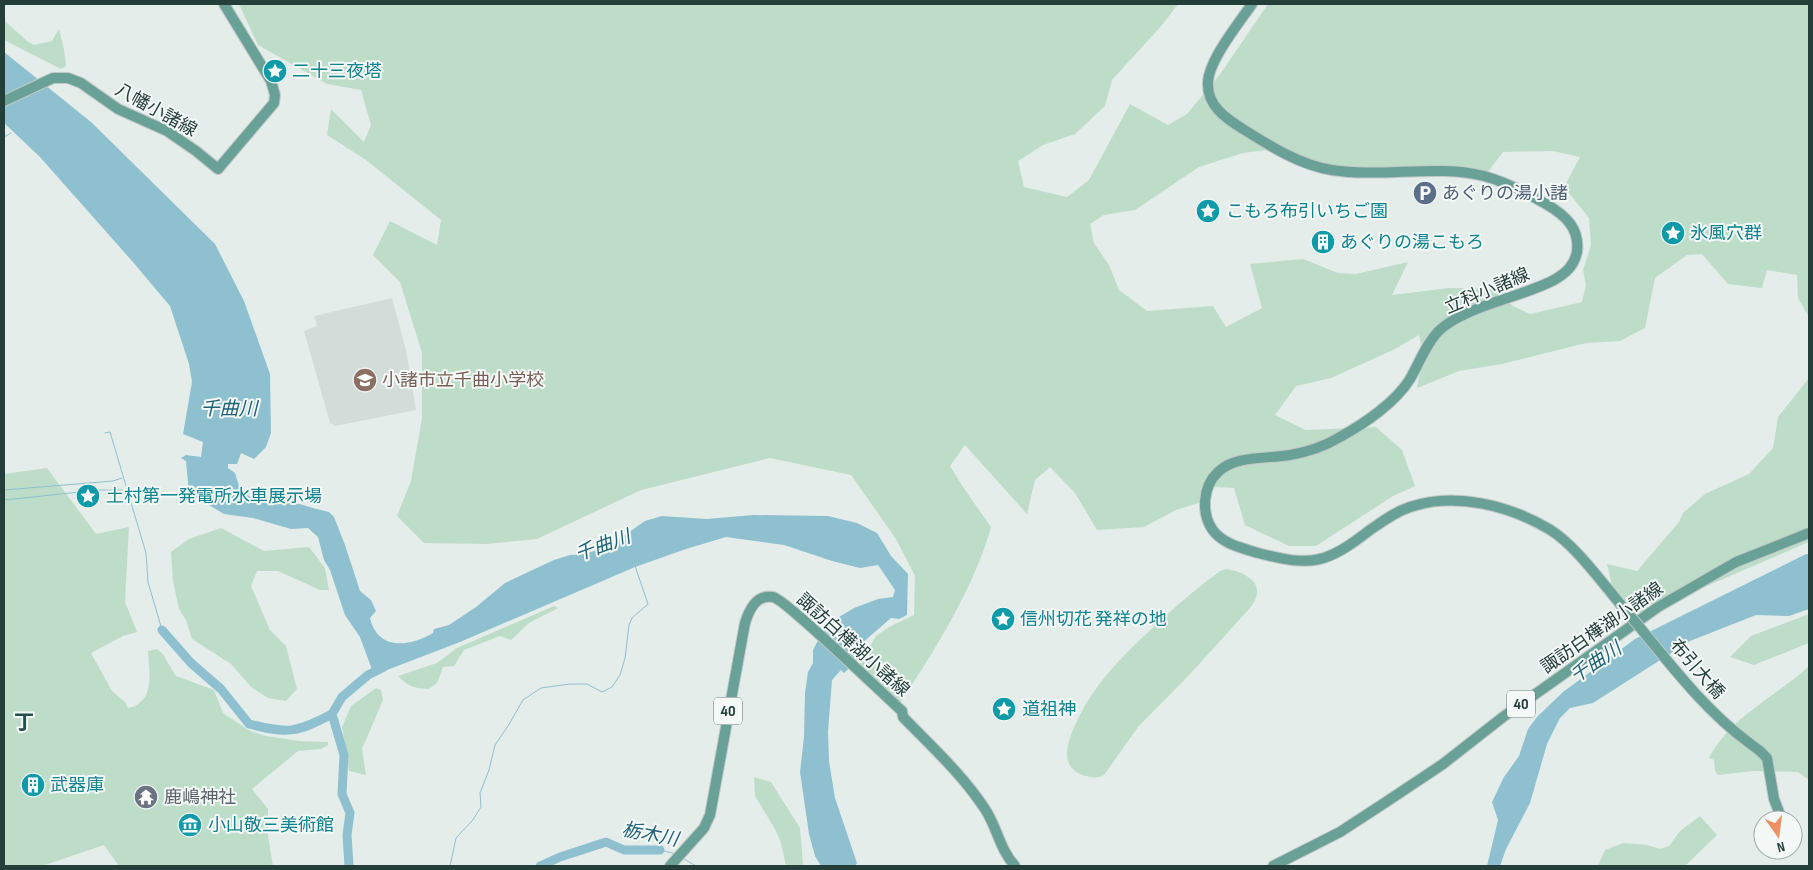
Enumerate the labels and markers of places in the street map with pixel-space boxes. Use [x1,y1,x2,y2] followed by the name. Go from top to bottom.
[262,58,288,84] place icon: 二十三夜塔
[292,61,382,82] place label: 二十三夜塔
[1412,180,1438,206] parking icon: あぐりの湯小諸
[1442,183,1568,204] place label: あぐりの湯小諸
[1195,198,1221,224] place icon: こもろ布引いちご園
[1226,201,1388,222] place label: こもろ布引いちご園
[1660,220,1686,246] place icon: 氷風穴群
[1690,223,1762,244] place label: 氷風穴群
[1310,229,1336,255] building icon: あぐりの湯こもろ
[1340,232,1484,253] place label: あぐりの湯こもろ
[352,367,378,393] school or university icon: 小諸市立千曲小学校
[382,370,544,391] place label: 小諸市立千曲小学校
[75,483,101,509] place icon: 土村第一発電所水車展示場
[106,486,322,507] place label: 土村第一発電所水車展示場
[990,606,1016,632] place icon: 信州切花 発祥の地
[1020,609,1167,630] place label: 信州切花 発祥の地
[991,696,1017,722] place icon: 道祖神
[1022,699,1076,720] place label: 道祖神
[20,772,46,798] building icon: 武器庫
[50,775,104,796] place label: 武器庫
[133,784,159,810] temple icon: 鹿嶋神社
[164,787,236,808] place label: 鹿嶋神社
[177,812,203,838] museum icon: 小山敬三美術館
[208,815,334,836] place label: 小山敬三美術館

